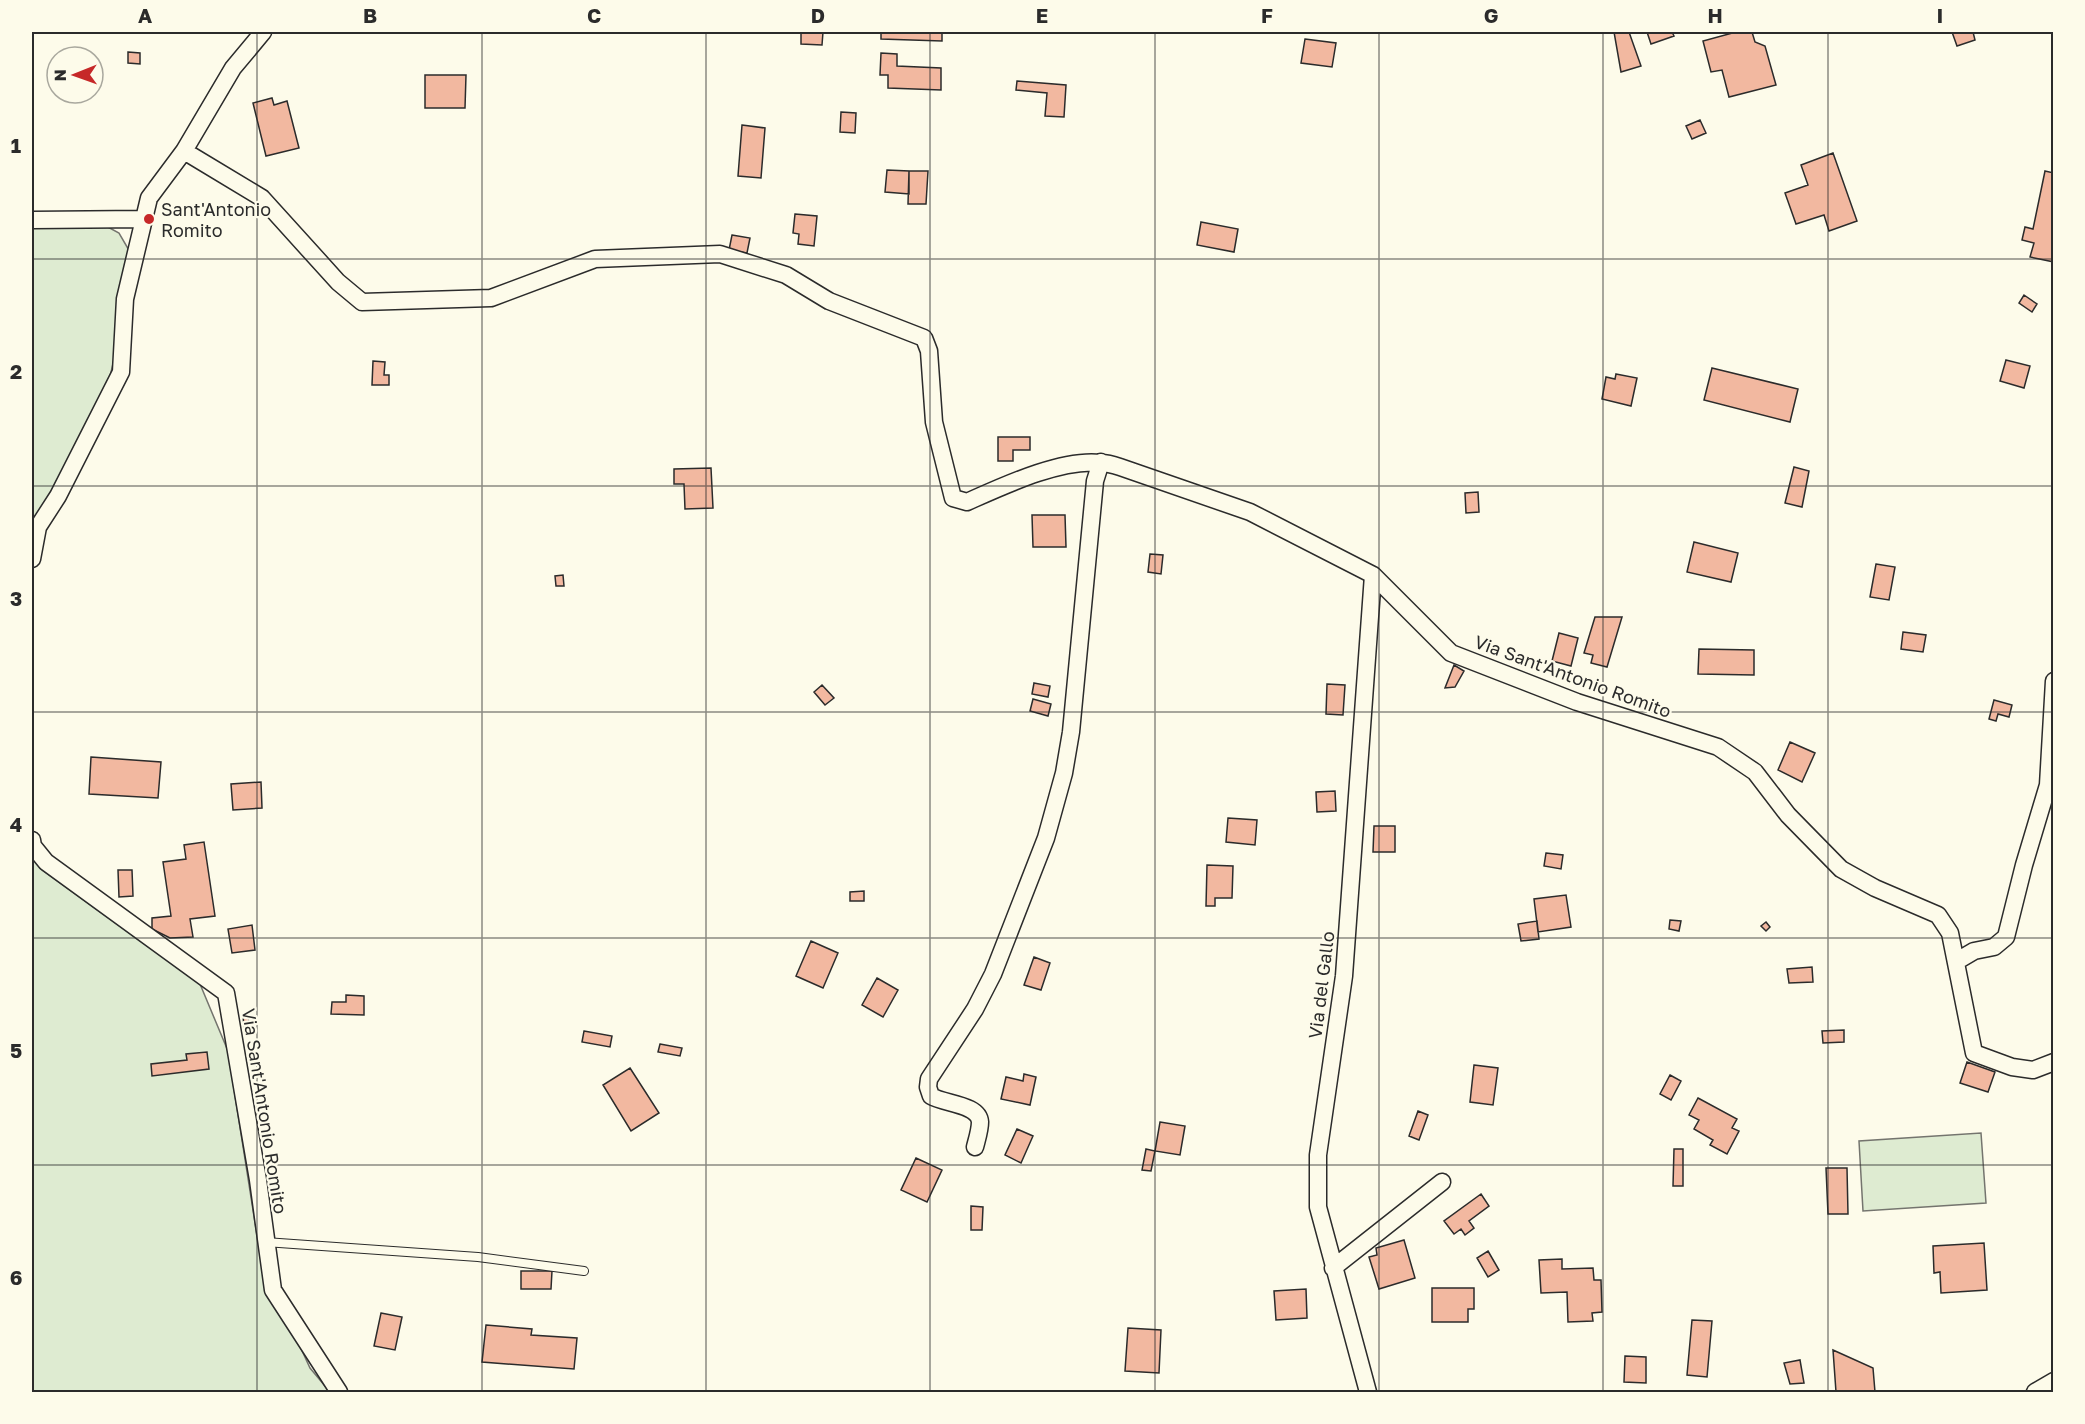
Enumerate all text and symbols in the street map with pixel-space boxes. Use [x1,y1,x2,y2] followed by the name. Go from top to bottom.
[138,3,152,27] text: A
[363,3,377,27] text: B
[587,3,601,27] text: C
[811,3,825,27] text: D
[1036,3,1048,27] text: E
[1261,3,1273,27] text: F
[1484,3,1498,27] text: G
[1707,3,1723,27] text: H
[1937,3,1943,27] text: I
[45,45,105,105] north arrow
[50,69,70,82] text: N
[11,133,21,157] text: 1
[161,198,271,241] place label: Sant'Antonio Romito
[142,212,156,226] marker: Sant'Antonio Romito
[10,359,22,383] text: 2
[10,586,22,610] text: 3
[1472,630,1674,722] street label: Via Sant'Antonio Romito
[10,812,22,836] text: 4
[1303,930,1339,1040] street label: Via del Gallo
[238,1007,292,1215] street label: Via Sant'Antonio Romito
[10,1038,22,1062] text: 5
[10,1265,22,1289] text: 6

